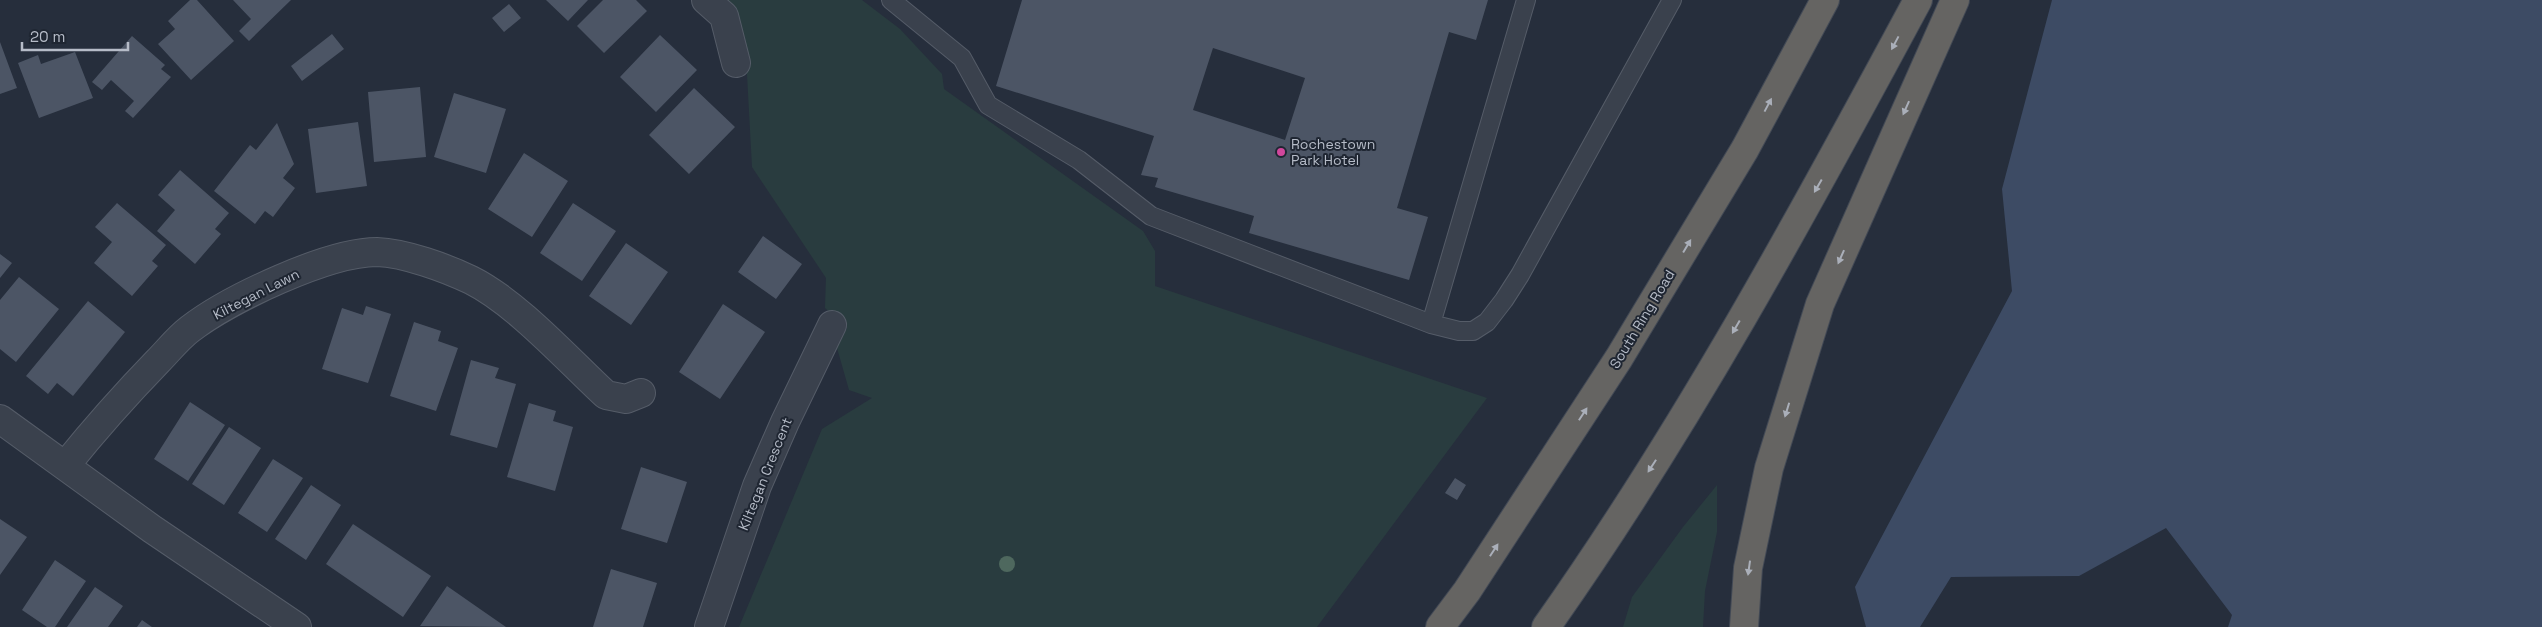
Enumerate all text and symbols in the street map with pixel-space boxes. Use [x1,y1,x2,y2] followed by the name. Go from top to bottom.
[22,20,129,52] scale bar
[30,27,65,46] text: 20 m
[1891,36,1899,50] one-way arrow
[1764,98,1772,113] one-way arrow
[1902,101,1910,115] one-way arrow
[1291,135,1375,169] place label: Rochestown Park Hotel
[1275,146,1287,158] marker: Rochestown Park Hotel
[1813,179,1822,193] one-way arrow
[1682,239,1691,252] one-way arrow
[1836,250,1844,264] one-way arrow
[210,265,302,323] street label: Kiltegan Lawn
[1605,266,1679,372] street label: South Ring Road
[1732,320,1741,333] one-way arrow
[1783,403,1791,418] one-way arrow
[1578,407,1588,420] one-way arrow
[734,415,796,533] street label: Kiltegan Crescent
[1648,459,1657,473] one-way arrow
[1489,543,1499,557] one-way arrow
[1745,560,1753,576] one-way arrow

